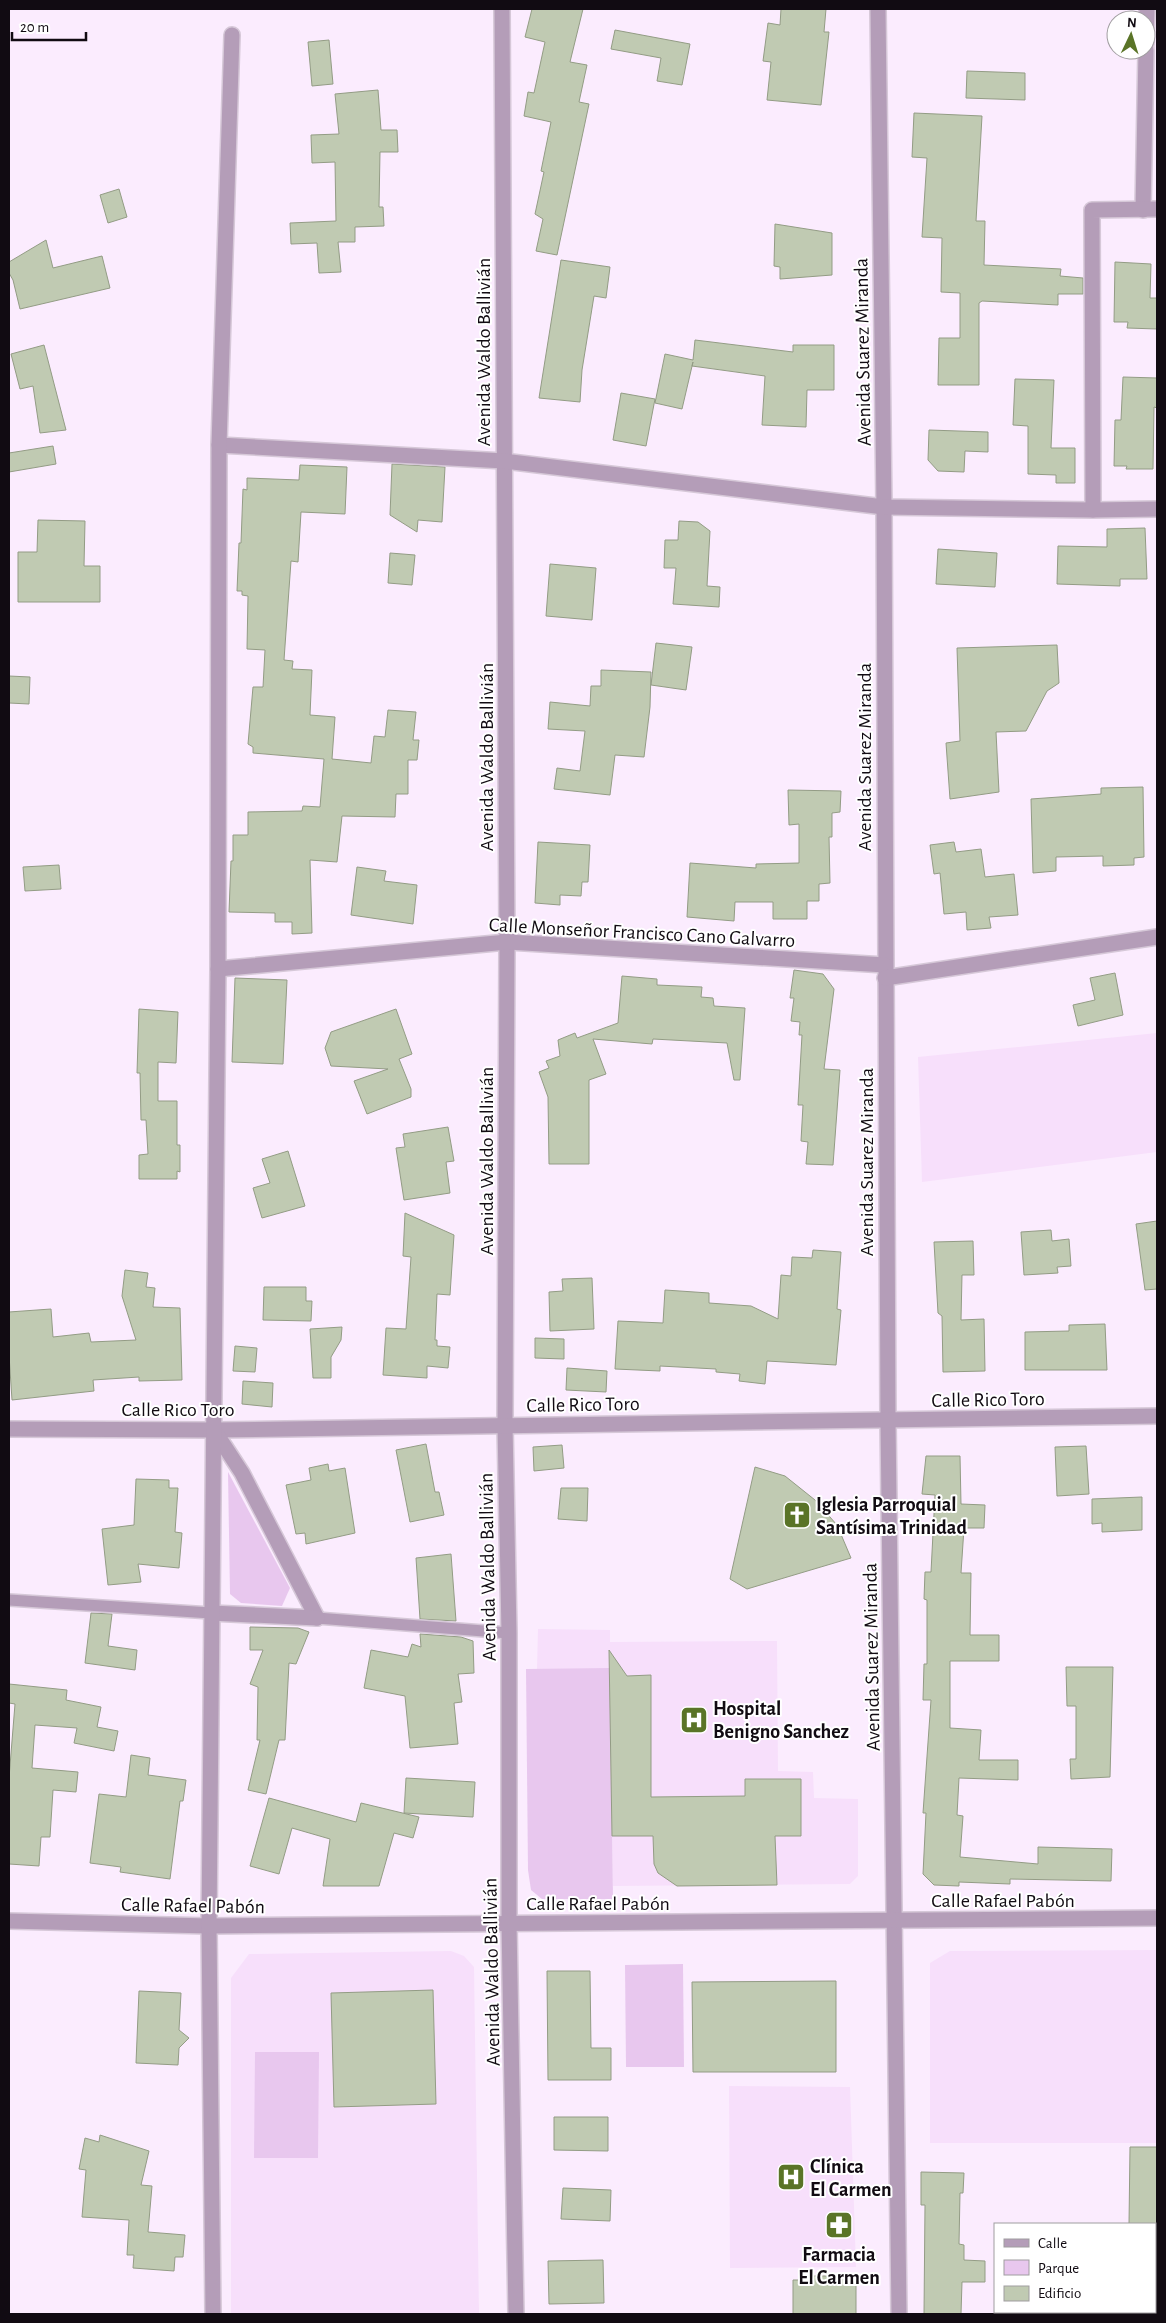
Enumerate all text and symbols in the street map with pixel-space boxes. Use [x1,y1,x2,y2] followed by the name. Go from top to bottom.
[12,10,86,42] scale bar
[1106,10,1156,60] north arrow
[1126,16,1137,30] text: N
[20,20,49,35] text: 20 m
[474,258,494,446] street label: Avenida Waldo Ballivián
[851,258,875,446] street label: Avenida Suarez Miranda
[477,663,497,851] street label: Avenida Waldo Ballivián
[855,663,875,851] street label: Avenida Suarez Miranda
[488,915,796,951] street label: Calle Monseñor Francisco Cano Galvarro
[477,1067,497,1255] street label: Avenida Waldo Ballivián
[857,1068,877,1256] street label: Avenida Suarez Miranda
[931,1389,1045,1411] street label: Calle Rico Toro
[526,1394,640,1416] street label: Calle Rico Toro
[121,1400,235,1420] street label: Calle Rico Toro
[476,1473,500,1661] street label: Avenida Waldo Ballivián
[816,1495,967,1538] place label: Iglesia Parroquial Santísima Trinidad
[782,1500,812,1530] church icon: Iglesia Parroquial Santísima Trinidad
[860,1563,884,1751] street label: Avenida Suarez Miranda
[713,1699,849,1742] place label: Hospital Benigno Sanchez
[679,1705,709,1735] hospital icon: Hospital Benigno Sanchez
[480,1878,504,2066] street label: Avenida Waldo Ballivián
[931,1891,1075,1911] street label: Calle Rafael Pabón
[526,1894,670,1914] street label: Calle Rafael Pabón
[121,1895,265,1917] street label: Calle Rafael Pabón
[810,2157,892,2200] place label: Clínica El Carmen
[776,2162,806,2192] hospital icon: Clínica El Carmen
[824,2210,854,2240] pharmacy icon: Farmacia El Carmen
[994,2223,1156,2313] legend
[1038,2236,1067,2251] text: Calle
[798,2245,880,2288] place label: Farmacia El Carmen
[1038,2261,1079,2276] text: Parque
[1038,2286,1081,2301] text: Edificio

